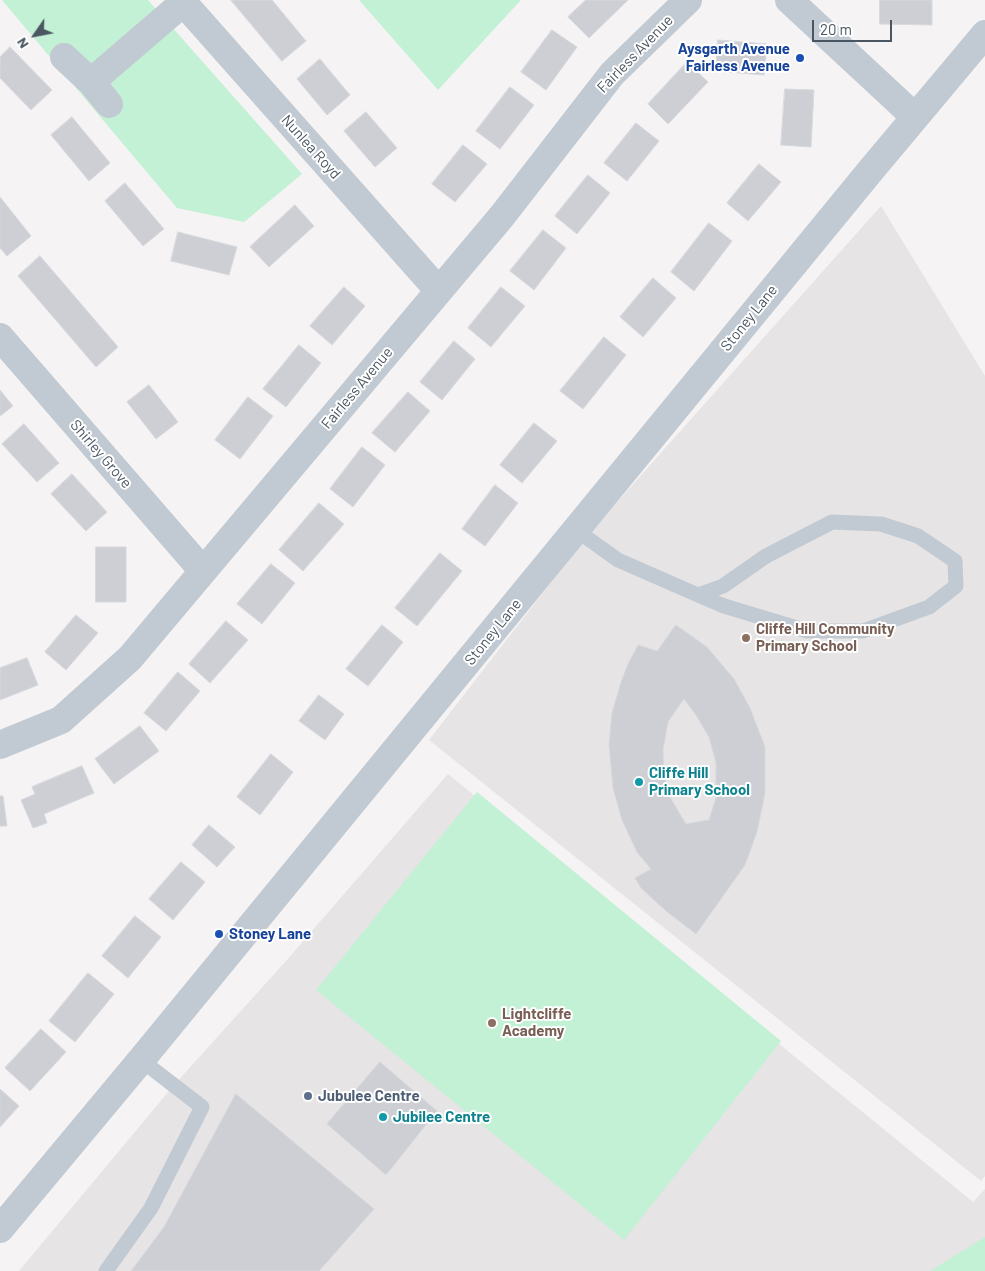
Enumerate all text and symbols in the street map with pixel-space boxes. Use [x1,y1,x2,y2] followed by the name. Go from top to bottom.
[10,10,60,60] north arrow
[815,10,895,42] scale bar
[593,11,677,97] street label: Fairless Avenue
[820,20,852,38] text: 20 m
[12,35,32,52] text: N
[678,40,790,75] place label: Aysgarth Avenue Fairless Avenue
[794,52,806,64] marker: Aysgarth Avenue Fairless Avenue
[277,111,345,183] street label: Nunlea Royd
[717,281,781,355] street label: Stoney Lane
[318,343,396,433] street label: Fairless Avenue
[66,416,136,492] street label: Shirley Grove
[461,595,525,669] street label: Stoney Lane
[756,620,894,655] place label: Cliffe Hill Community Primary School
[740,632,752,644] marker: Cliffe Hill Community Primary School
[649,764,750,799] place label: Cliffe Hill Primary School
[633,776,645,788] marker: Cliffe Hill Primary School
[229,925,311,943] place label: Stoney Lane
[213,928,225,940] marker: Stoney Lane
[502,1005,571,1040] place label: Lightcliffe Academy
[486,1017,498,1029] marker: Lightcliffe Academy
[318,1087,420,1105] place label: Jubulee Centre
[302,1090,314,1102] marker: Jubulee Centre
[393,1108,490,1126] place label: Jubilee Centre
[377,1111,389,1123] marker: Jubilee Centre

